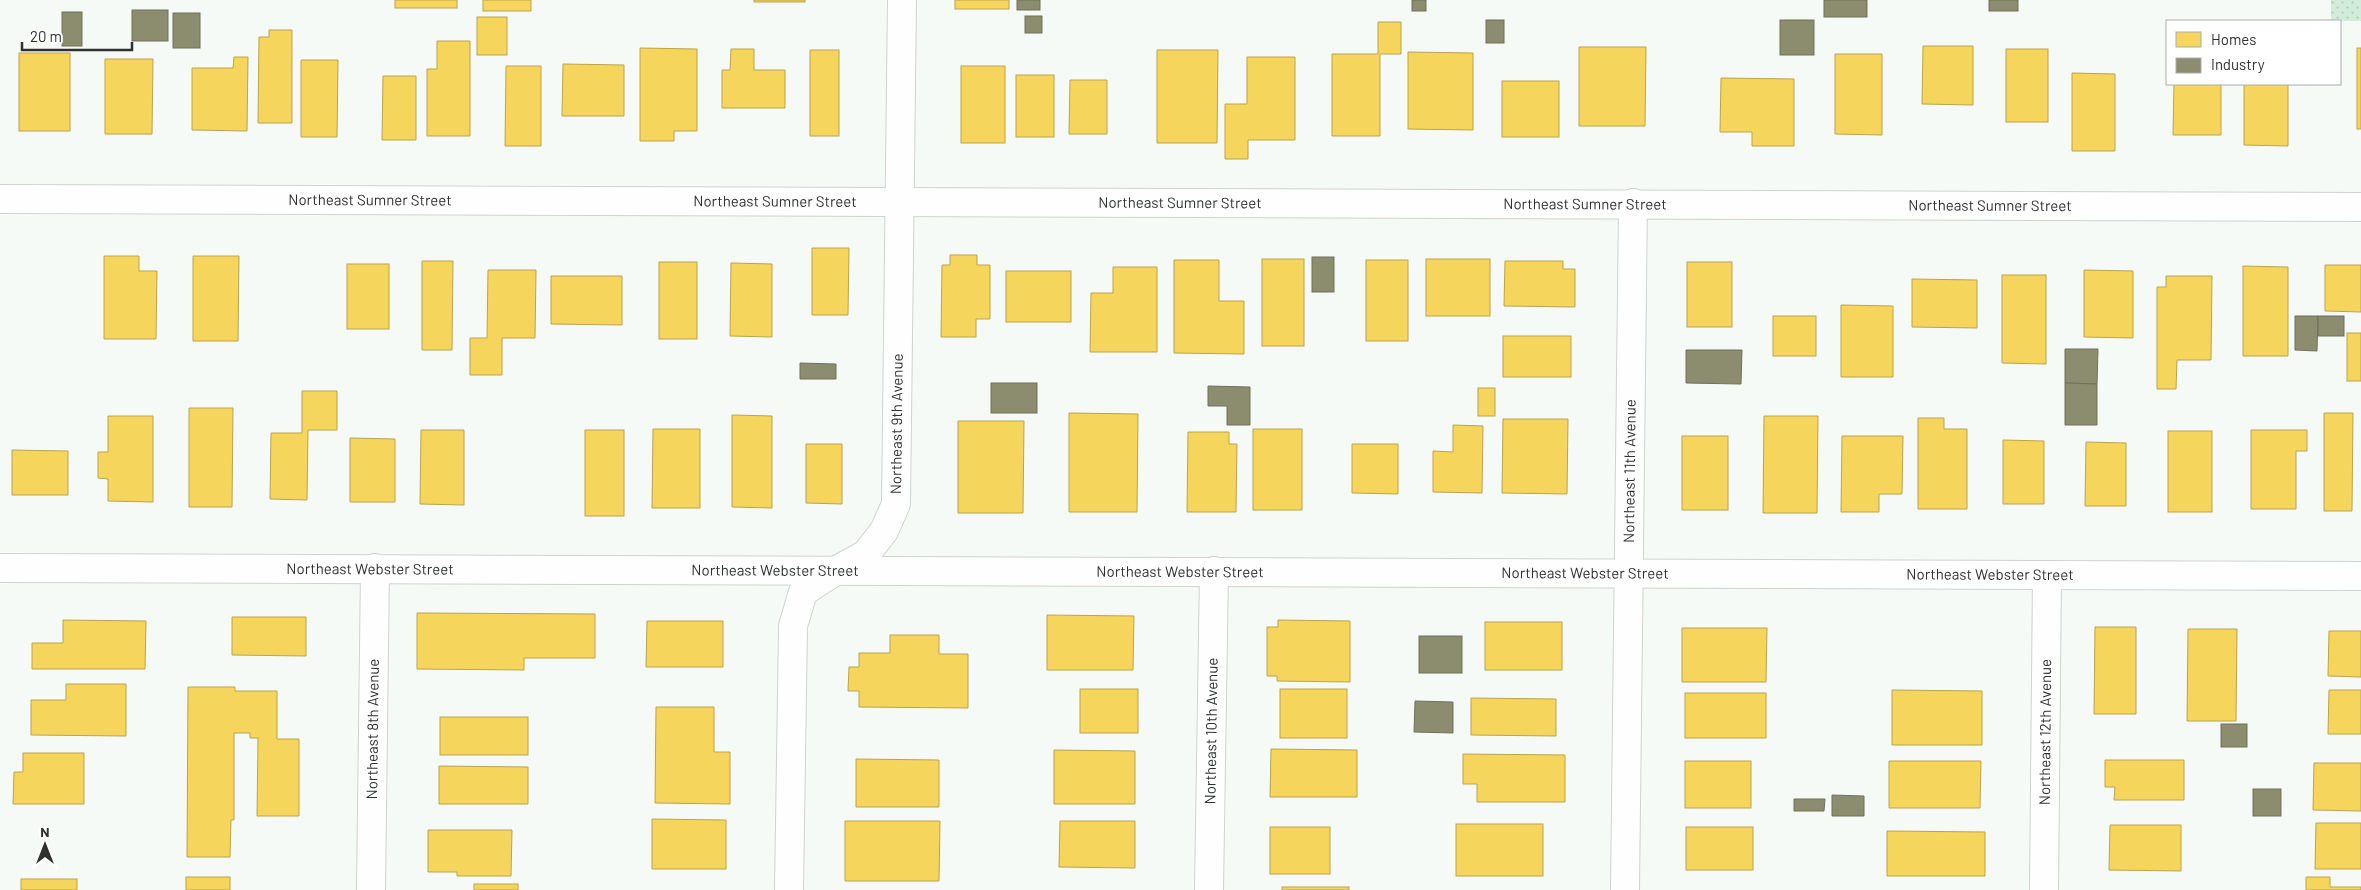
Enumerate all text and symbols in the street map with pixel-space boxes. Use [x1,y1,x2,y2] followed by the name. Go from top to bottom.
[22,20,132,52] scale bar
[2166,20,2341,85] legend
[30,27,62,45] text: 20 m
[2211,30,2256,48] text: Homes
[2211,55,2265,73] text: Industry
[288,190,452,209] street label: Northeast Sumner Street
[693,191,857,210] street label: Northeast Sumner Street
[1098,193,1262,211] street label: Northeast Sumner Street
[1503,194,1667,213] street label: Northeast Sumner Street
[1908,195,2072,214] street label: Northeast Sumner Street
[886,353,906,494] street label: Northeast 9th Avenue
[1619,399,1639,543] street label: Northeast 11th Avenue
[286,559,454,578] street label: Northeast Webster Street
[691,560,859,579] street label: Northeast Webster Street
[1096,562,1264,580] street label: Northeast Webster Street
[1501,563,1669,582] street label: Northeast Webster Street
[1906,564,2074,583] street label: Northeast Webster Street
[1200,657,1221,805] street label: Northeast 10th Avenue
[362,658,382,800] street label: Northeast 8th Avenue
[2035,659,2054,805] street label: Northeast 12th Avenue
[20,820,70,870] north arrow
[40,823,50,840] text: N

